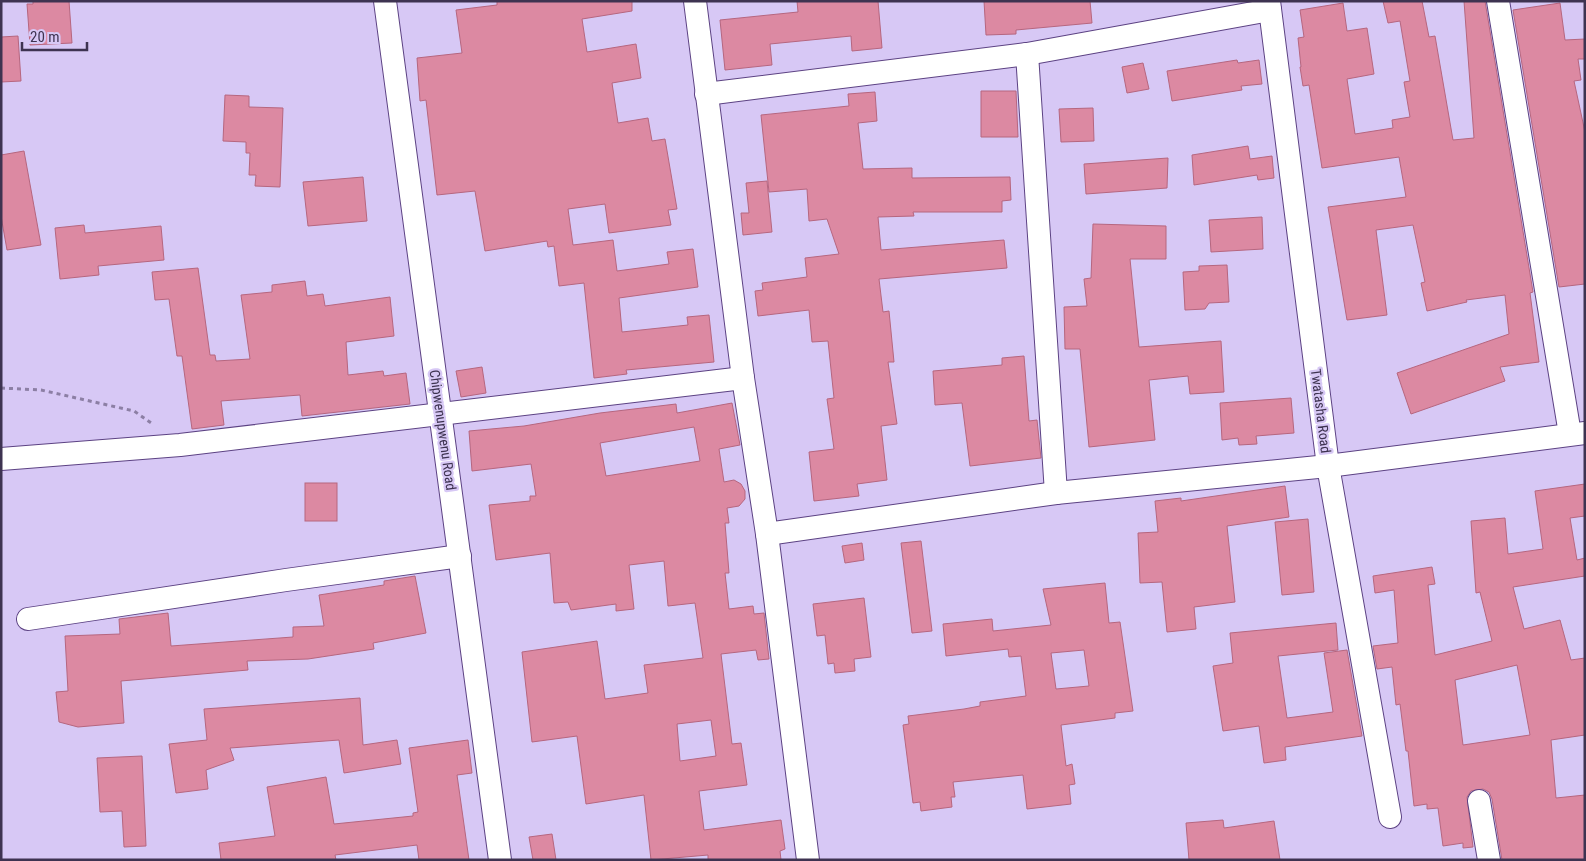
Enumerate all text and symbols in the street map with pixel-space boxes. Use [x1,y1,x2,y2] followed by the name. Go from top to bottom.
[22,20,88,52] scale bar
[30,28,60,46] text: 20 m
[1308,368,1334,454] street label: Twatasha Road
[427,369,459,491] street label: Chipwenupwenu Road

